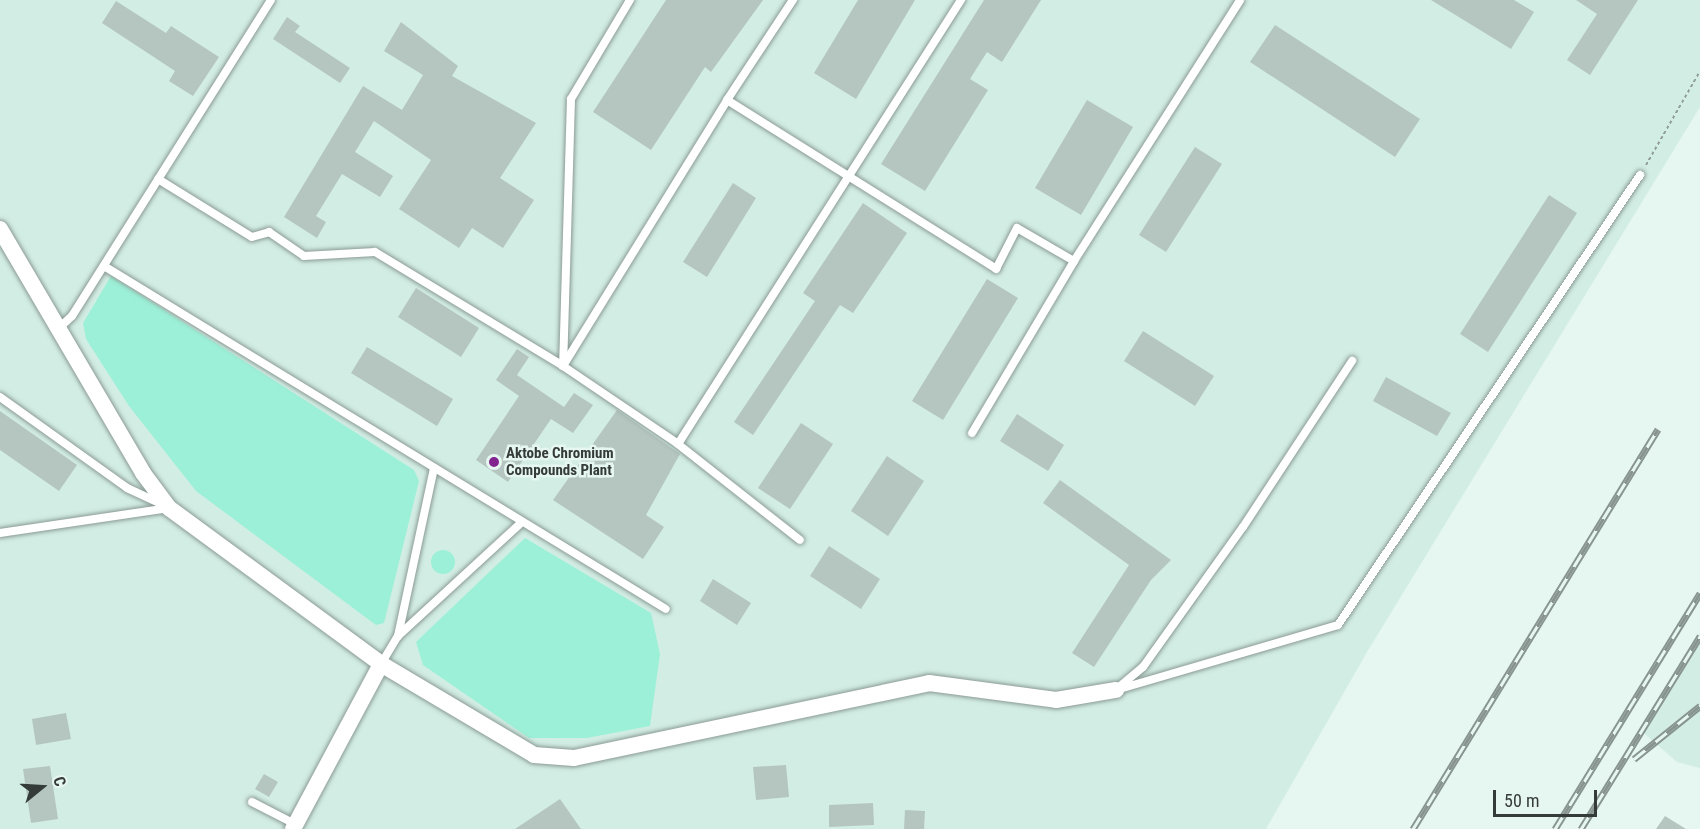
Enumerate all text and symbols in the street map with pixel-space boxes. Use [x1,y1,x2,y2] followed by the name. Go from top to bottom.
[506,444,614,479] place label: Aktobe Chromium Compounds Plant
[487,455,501,469] marker: Aktobe Chromium Compounds Plant
[12,757,72,817] north arrow
[49,774,70,789] text: С
[1496,778,1600,816] scale bar
[1504,790,1539,811] text: 50 m

